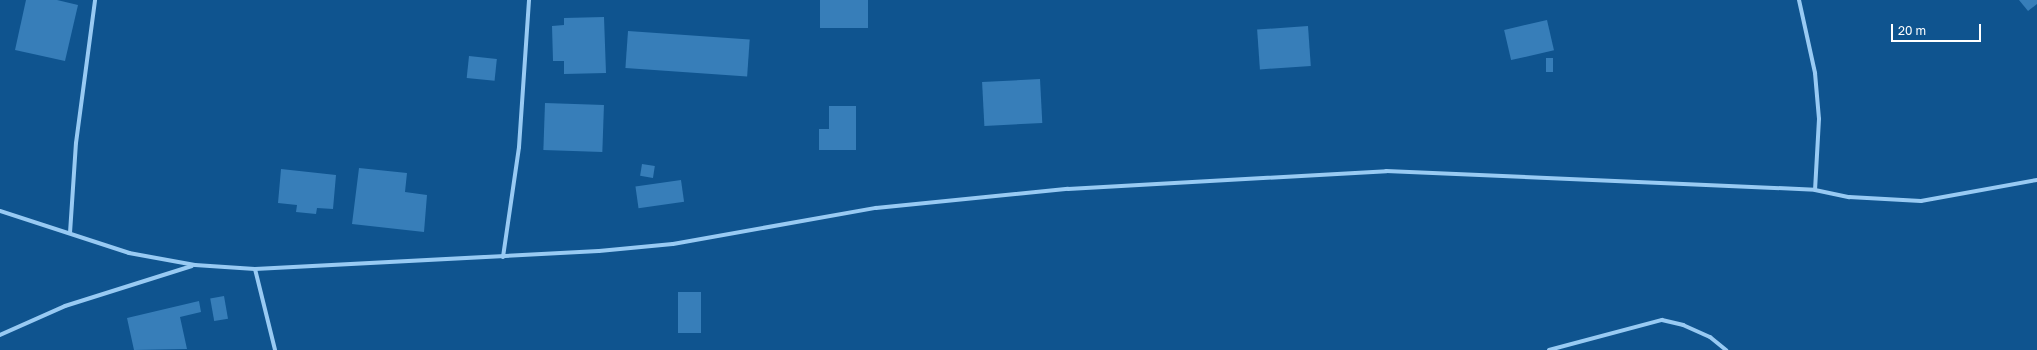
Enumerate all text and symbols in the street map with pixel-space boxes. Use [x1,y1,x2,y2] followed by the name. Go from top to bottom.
[1893,16,1983,42] scale bar
[1898,23,1926,38] text: 20 m

